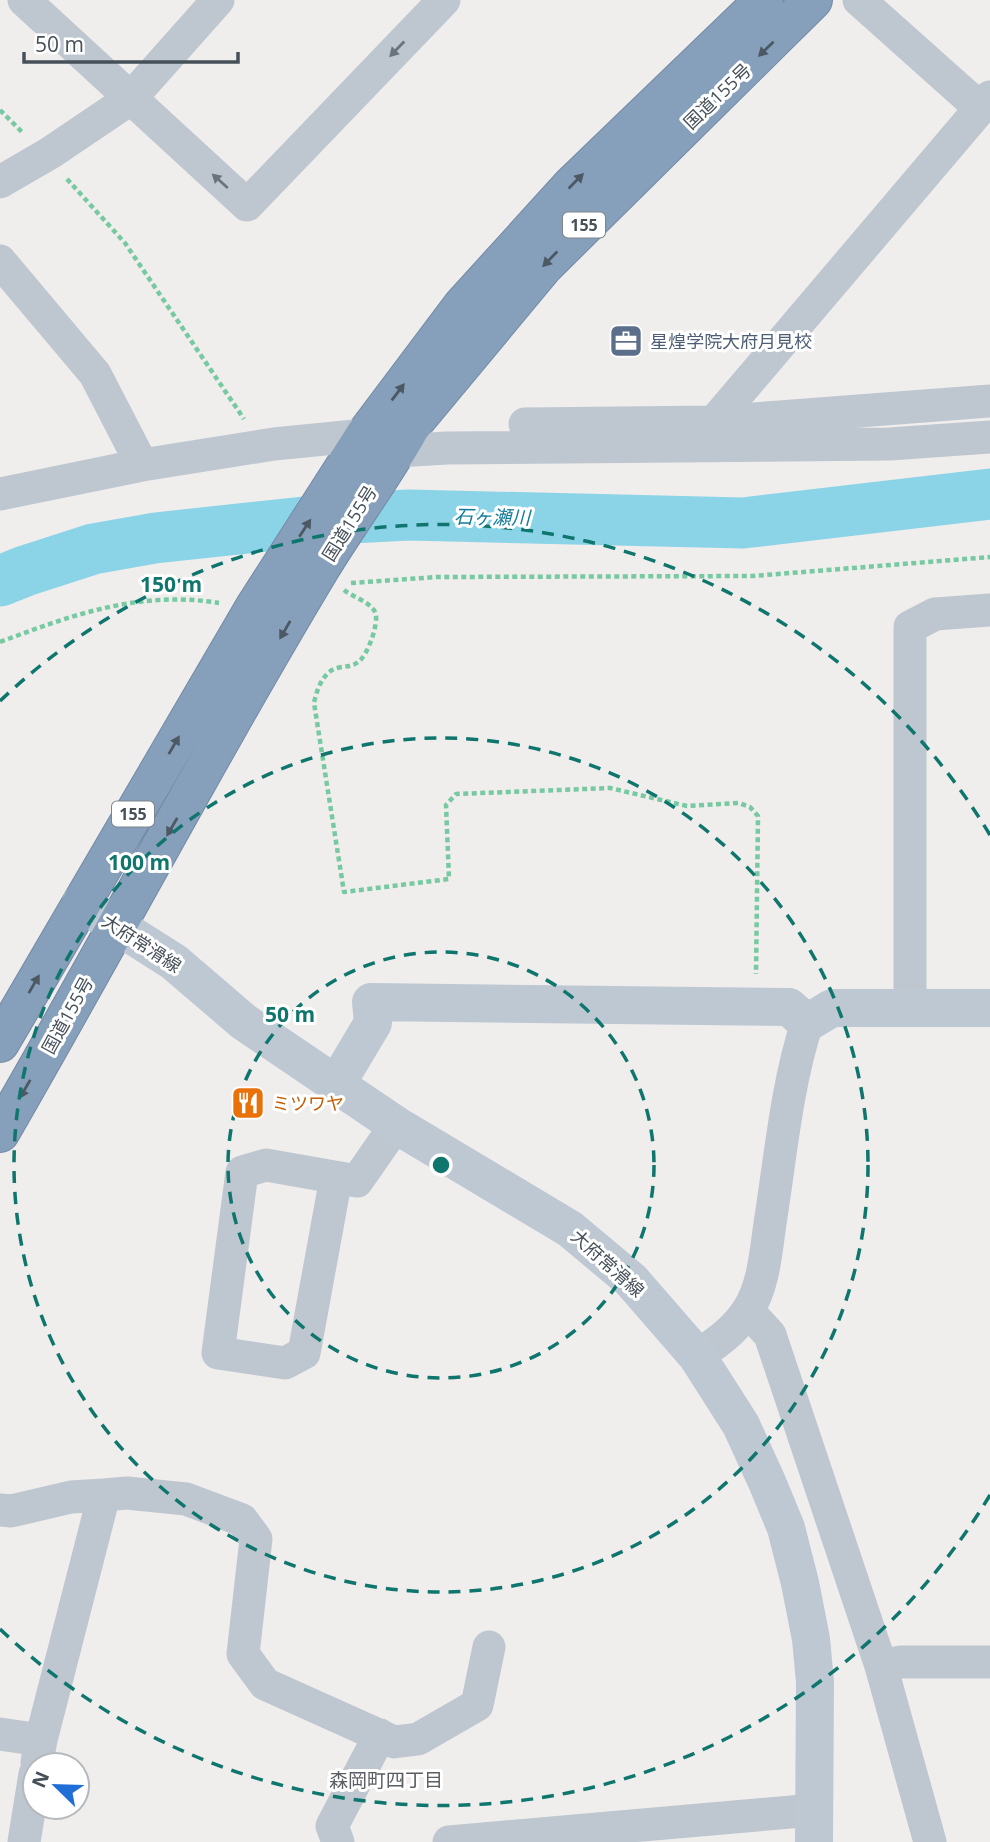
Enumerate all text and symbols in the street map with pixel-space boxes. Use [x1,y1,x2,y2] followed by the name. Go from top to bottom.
[24,21,238,65] scale bar
[35,30,84,58] text: 50 m
[389,40,405,57] one-way arrow
[757,40,774,57] one-way arrow
[678,58,756,134] street label: 国道155号
[568,173,585,190] one-way arrow
[212,174,229,189] one-way arrow
[563,213,605,238] road number: 155
[542,251,559,268] one-way arrow
[607,322,645,360] office icon: 星煌学院大府月見校
[650,329,812,353] place label: 星煌学院大府月見校
[390,383,404,401] one-way arrow
[316,481,382,565] street label: 国道155号
[454,503,532,531] water label: 石ヶ瀬川
[298,519,312,537] one-way arrow
[140,570,202,598] text: 150 m
[279,620,292,639] one-way arrow
[168,735,180,754] one-way arrow
[112,802,154,827] road number: 155
[166,817,178,836] one-way arrow
[108,848,170,876] text: 100 m
[98,908,186,978] street label: 大府常滑線
[36,972,98,1058] street label: 国道155号
[28,974,40,993] one-way arrow
[265,1000,315,1028] text: 50 m
[19,1080,31,1099] one-way arrow
[229,1084,267,1122] restaurant icon: ミツワヤ
[272,1091,344,1115] place label: ミツワヤ
[429,1153,453,1177] centre of rings
[567,1224,649,1302] street label: 大府常滑線
[21,1751,91,1821] north arrow
[25,1767,55,1792] text: N
[329,1767,443,1793] district label: 森岡町四丁目

